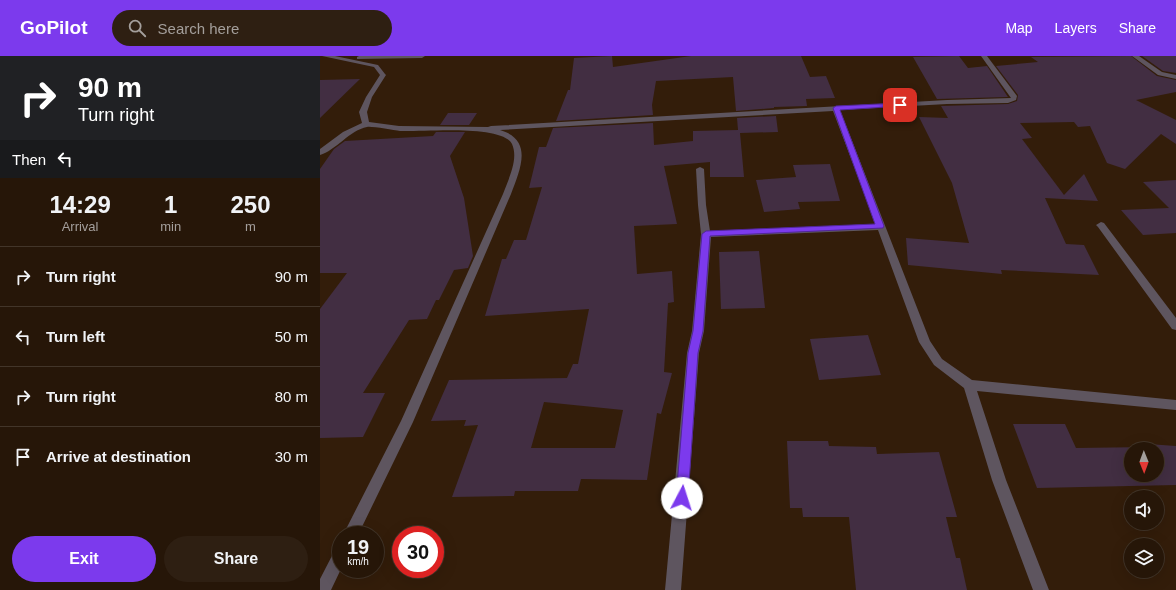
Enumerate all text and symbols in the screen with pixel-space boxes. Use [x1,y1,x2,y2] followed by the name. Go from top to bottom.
[112,10,392,46] search box
[20,17,88,38] text: GoPilot
[126,17,148,39] icon: search
[158,20,239,37] text: Search here
[1005,20,1033,36] text: Map
[1055,20,1097,36] text: Layers
[1119,20,1156,36] text: Share
[12,72,64,124] icon: right
[78,72,142,103] text: 90 m
[883,88,917,122] pin
[889,94,911,116] icon: arrive
[78,105,154,125] text: Turn right
[54,148,76,170] icon: left
[12,151,46,168] text: Then
[49,191,111,218] text: 14:29
[164,191,177,218] text: 1
[231,191,271,218] text: 250
[62,219,99,234] text: Arrival
[160,219,181,234] text: min
[245,219,256,234] text: m
[12,266,34,288] icon: right
[46,268,116,285] text: Turn right
[275,268,308,285] text: 90 m
[12,326,34,348] icon: left
[46,328,105,345] text: Turn left
[275,328,308,345] text: 50 m
[12,386,34,408] icon: right
[46,388,116,405] text: Turn right
[275,388,308,405] text: 80 m
[1124,442,1164,482] north arrow
[1124,442,1164,578] map controls
[12,446,34,468] icon: arrive
[46,448,191,465] text: Arrive at destination
[275,448,308,465] text: 30 m
[661,477,703,519] position arrow
[1124,490,1164,530] button: sound
[392,526,444,578] speed limit sign: 30
[12,536,156,582] button: Exit
[164,536,308,582] button: Share
[347,536,369,558] text: 19
[1124,538,1164,578] button: layers
[347,556,369,567] text: km/h

